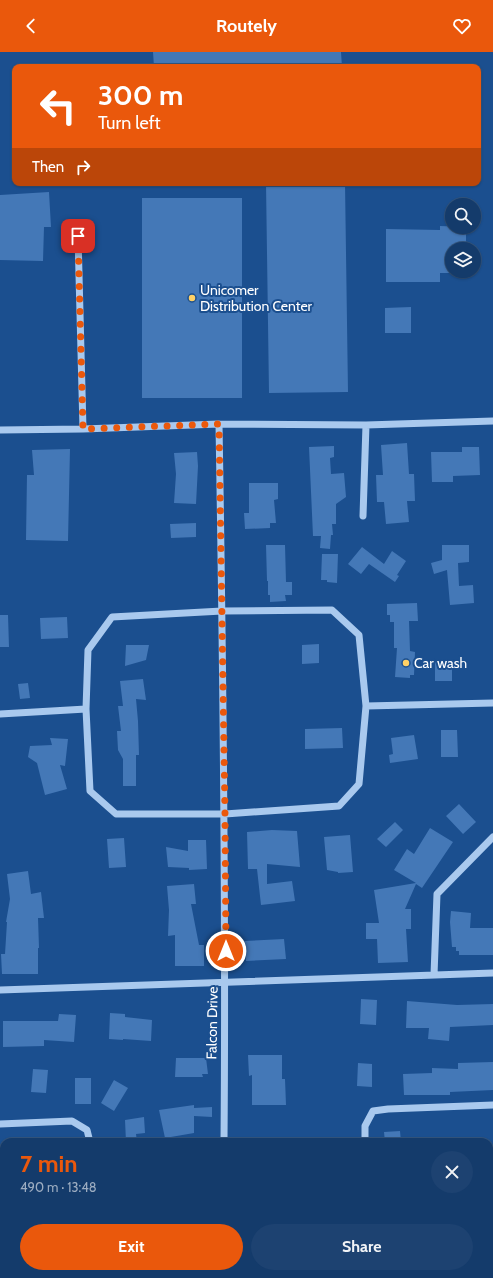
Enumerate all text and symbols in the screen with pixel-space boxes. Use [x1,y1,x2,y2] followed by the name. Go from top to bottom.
[20,15,42,37] icon: back
[216,15,277,37] text: Routely
[451,15,473,37] icon: heart
[98,78,183,112] text: 300 m
[32,80,84,132] icon: left
[98,112,161,134] text: Turn left
[72,156,94,178] icon: right
[32,158,64,176] text: Then
[445,198,481,278] map controls
[445,198,481,234] button: search
[61,219,95,253] pin
[67,225,89,247] icon: arrive
[445,242,481,278] button: layers
[200,281,313,315] place label: Unicomer Distribution Center
[187,293,197,303] marker: Unicomer Distribution Center
[414,654,467,672] place label: Car wash
[401,658,411,668] marker: Car wash
[205,930,247,972] position arrow
[202,986,222,1060] street label: Falcon Drive
[20,1149,78,1178] text: 7 min
[431,1151,473,1193] button: close
[20,1179,97,1195] text: 490 m · 13:48
[20,1224,243,1270] button: Exit
[251,1224,473,1270] button: Share

